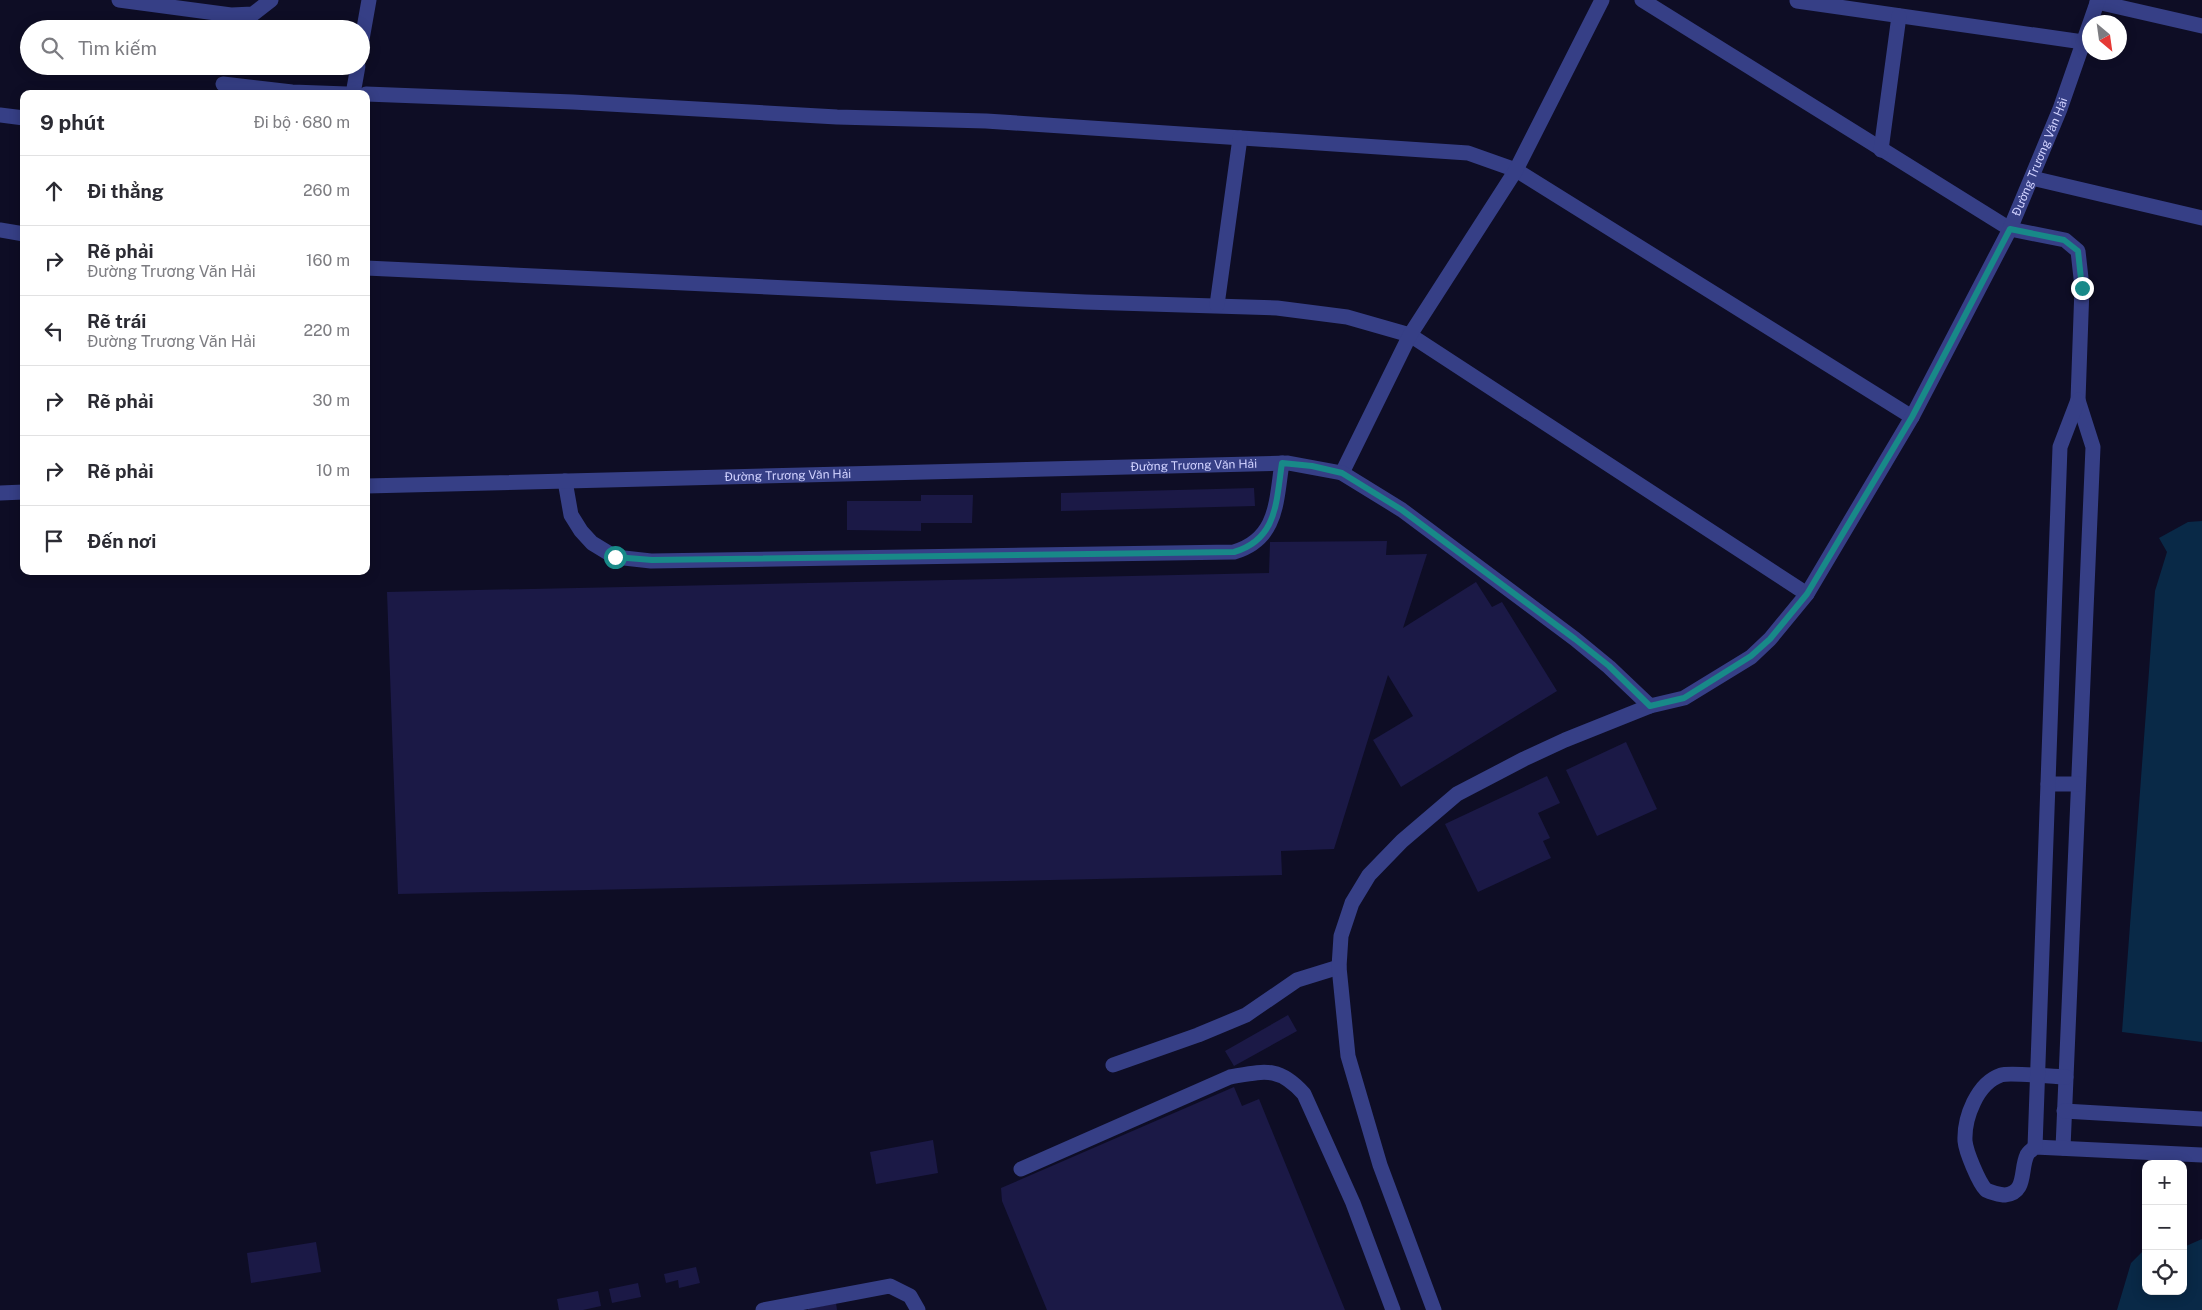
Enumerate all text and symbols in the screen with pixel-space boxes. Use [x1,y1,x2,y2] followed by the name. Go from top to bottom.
[2082,15,2127,60] north arrow
[20,20,370,75] search box
[38,34,66,62] icon: search
[78,37,157,59] text: Tìm kiếm
[2009,96,2070,218] street label: Đường Trương Văn Hải
[40,110,105,135] text: 9 phút
[253,113,350,132] text: Đi bộ · 680 m
[40,177,68,205] icon: ahead
[87,180,164,202] text: Đi thẳng
[303,181,350,200] text: 260 m
[87,240,154,262] text: Rẽ phải
[40,247,68,275] icon: right
[306,251,350,270] text: 160 m
[87,262,256,281] text: Đường Trương Văn Hải
[2071,277,2094,300] route end
[87,310,146,332] text: Rẽ trái
[40,317,68,345] icon: left
[303,321,350,340] text: 220 m
[87,332,256,351] text: Đường Trương Văn Hải
[40,387,68,415] icon: right
[87,390,154,412] text: Rẽ phải
[313,391,350,410] text: 30 m
[40,457,68,485] icon: right
[1130,457,1257,474] street label: Đường Trương Văn Hải
[87,460,154,482] text: Rẽ phải
[316,461,350,480] text: 10 m
[724,467,851,484] street label: Đường Trương Văn Hải
[40,527,68,555] icon: arrive
[87,530,156,552] text: Đến nơi
[604,546,627,569] route start
[2142,1160,2187,1295] map controls
[2142,1160,2187,1205] button: +
[2142,1205,2187,1250] button: −
[2142,1250,2187,1295] button: locate

